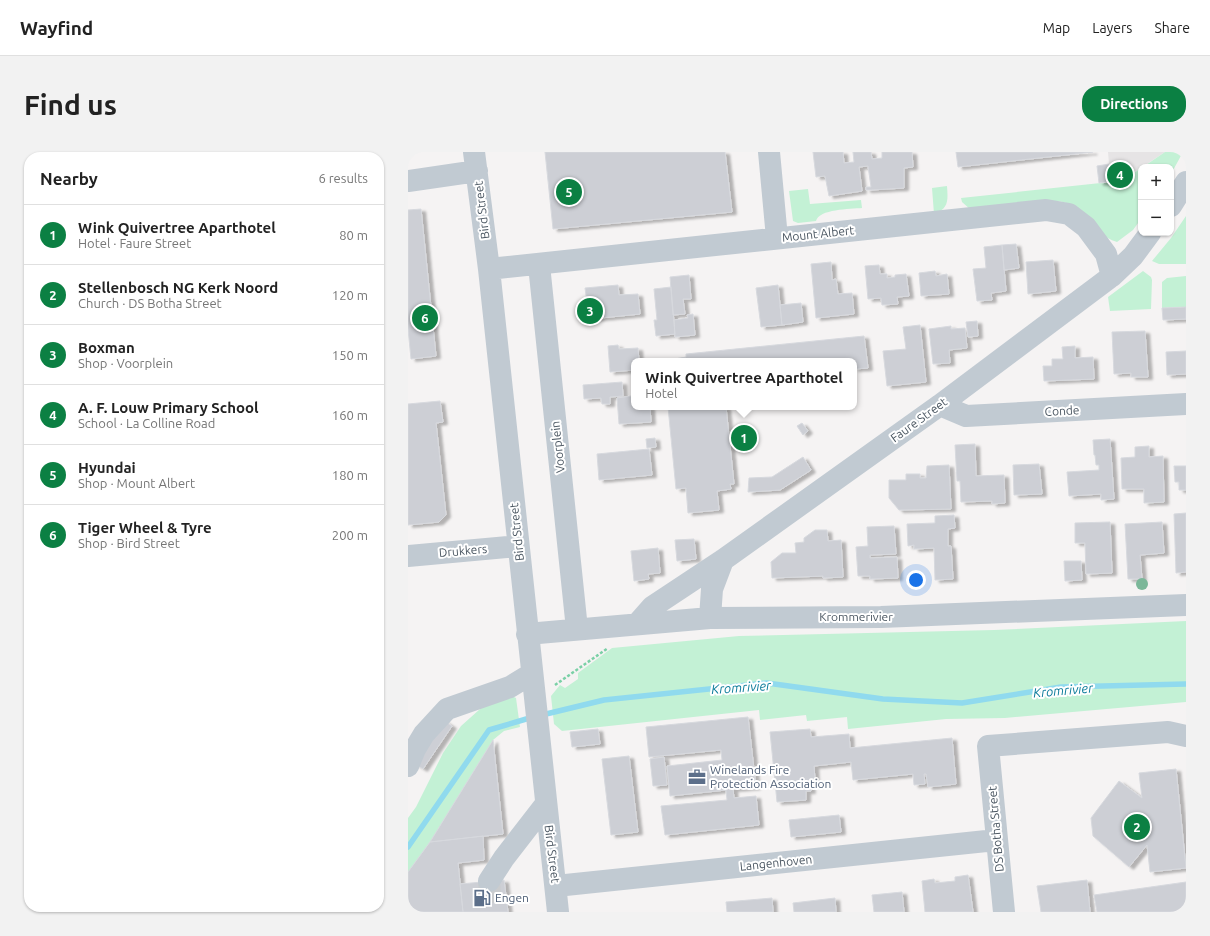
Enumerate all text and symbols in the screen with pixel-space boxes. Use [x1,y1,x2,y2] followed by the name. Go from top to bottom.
[20,17,93,39] text: Wayfind
[1043,20,1070,36] text: Map
[1092,20,1132,36] text: Layers
[1154,20,1190,36] text: Share
[1082,86,1186,122] button: Directions
[24,89,117,120] text: Find us
[1107,160,1133,190] pin: 4
[1138,164,1174,236] map controls
[1138,164,1174,200] button: +
[40,169,98,188] text: Nearby
[318,171,368,185] text: 6 results
[556,177,582,207] pin: 5
[471,180,492,240] street label: Bird Street
[1138,200,1174,236] button: −
[78,219,276,236] text: Wink Quivertree Aparthotel
[781,223,855,244] street label: Mount Albert
[49,228,57,242] text: 1
[339,228,368,242] text: 80 m
[78,236,191,250] text: Hotel · Faure Street
[78,279,278,296] text: Stellenbosch NG Kerk Noord
[49,288,57,302] text: 2
[332,288,368,302] text: 120 m
[78,296,222,310] text: Church · DS Botha Street
[577,296,603,326] pin: 3
[412,303,438,333] pin: 6
[78,339,135,356] text: Boxman
[49,348,57,362] text: 3
[332,348,368,362] text: 150 m
[78,356,173,370] text: Shop · Voorplein
[631,358,857,410] popup
[645,369,843,386] text: Wink Quivertree Aparthotel
[645,386,677,400] text: Hotel
[888,395,950,444] street label: Faure Street
[78,399,259,416] text: A. F. Louw Primary School
[1044,403,1080,418] street label: Conde
[49,408,57,422] text: 4
[332,408,368,422] text: 160 m
[78,416,215,430] text: School · La Colline Road
[548,420,567,474] street label: Voorplein
[731,423,757,453] pin: 1
[78,459,136,476] text: Hyundai
[49,468,57,482] text: 5
[332,468,368,482] text: 180 m
[78,476,195,490] text: Shop · Mount Albert
[507,502,526,562] street label: Bird Street
[78,519,212,536] text: Tiger Wheel & Tyre
[49,528,57,542] text: 6
[332,528,368,542] text: 200 m
[78,536,180,550] text: Shop · Bird Street
[438,542,488,559] street label: Drukkers
[906,570,926,590] your location
[819,610,893,623] street label: Krommerivier
[711,678,772,696] water label: Kromrivier
[1032,680,1095,700] water label: Kromrivier
[710,763,831,790] place label: Winelands Fire Protection Association
[687,767,707,787] office icon: Winelands Fire Protection Association
[985,785,1006,873] street label: DS Botha Street
[1124,812,1150,842] pin: 2
[542,824,563,884] street label: Bird Street
[739,852,813,873] street label: Langenhoven
[472,888,492,908] fuel station icon: Engen
[495,891,529,904] place label: Engen

